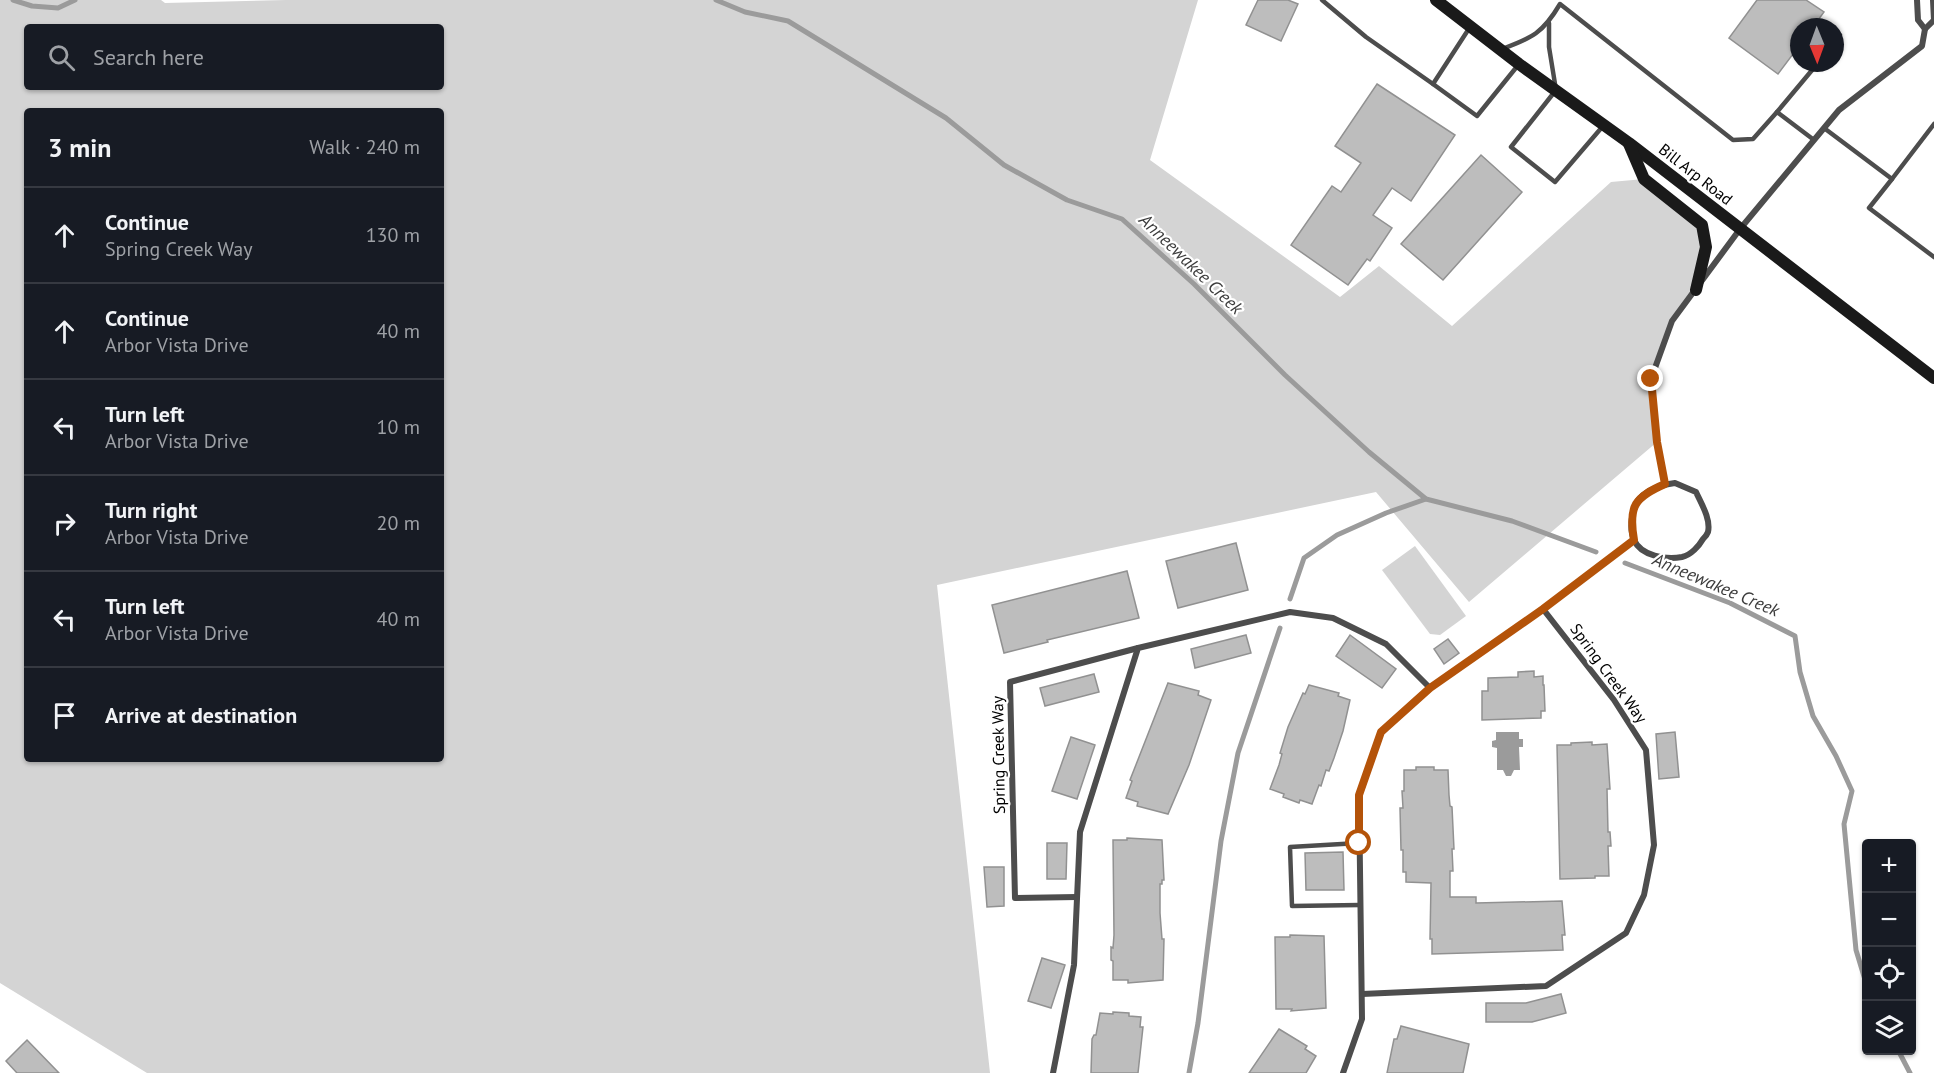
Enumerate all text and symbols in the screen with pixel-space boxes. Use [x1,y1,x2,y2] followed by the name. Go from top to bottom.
[1790,18,1844,72] north arrow
[24,24,444,90] search box
[45,41,78,74] icon: search
[93,43,204,71] text: Search here
[48,131,111,164] text: 3 min
[309,134,420,160] text: Walk · 240 m
[1655,139,1737,209] street label: Bill Arp Road
[105,208,189,236] text: Continue
[1134,208,1249,320] water label: Anneewakee Creek
[48,219,81,252] icon: ahead
[366,222,420,248] text: 130 m
[105,236,253,262] text: Spring Creek Way
[105,304,189,332] text: Continue
[48,315,81,348] icon: ahead
[377,318,420,344] text: 40 m
[105,332,249,358] text: Arbor Vista Drive
[1637,365,1663,391] route end
[105,400,185,428] text: Turn left
[48,411,81,444] icon: left
[377,414,420,440] text: 10 m
[105,428,249,454] text: Arbor Vista Drive
[105,496,197,524] text: Turn right
[48,507,81,540] icon: right
[377,510,420,536] text: 20 m
[105,524,249,550] text: Arbor Vista Drive
[1648,547,1784,622] water label: Anneewakee Creek
[105,592,185,620] text: Turn left
[48,603,81,636] icon: left
[377,606,420,632] text: 40 m
[1566,619,1652,727] street label: Spring Creek Way
[105,620,249,646] text: Arbor Vista Drive
[987,695,1009,814] street label: Spring Creek Way
[48,699,81,732] icon: arrive
[105,701,297,729] text: Arrive at destination
[1345,829,1371,855] route start
[1862,839,1916,1055] map controls
[1862,839,1916,893] button: +
[1862,893,1916,947] button: −
[1862,947,1916,1001] button: locate
[1862,1001,1916,1055] button: layers

